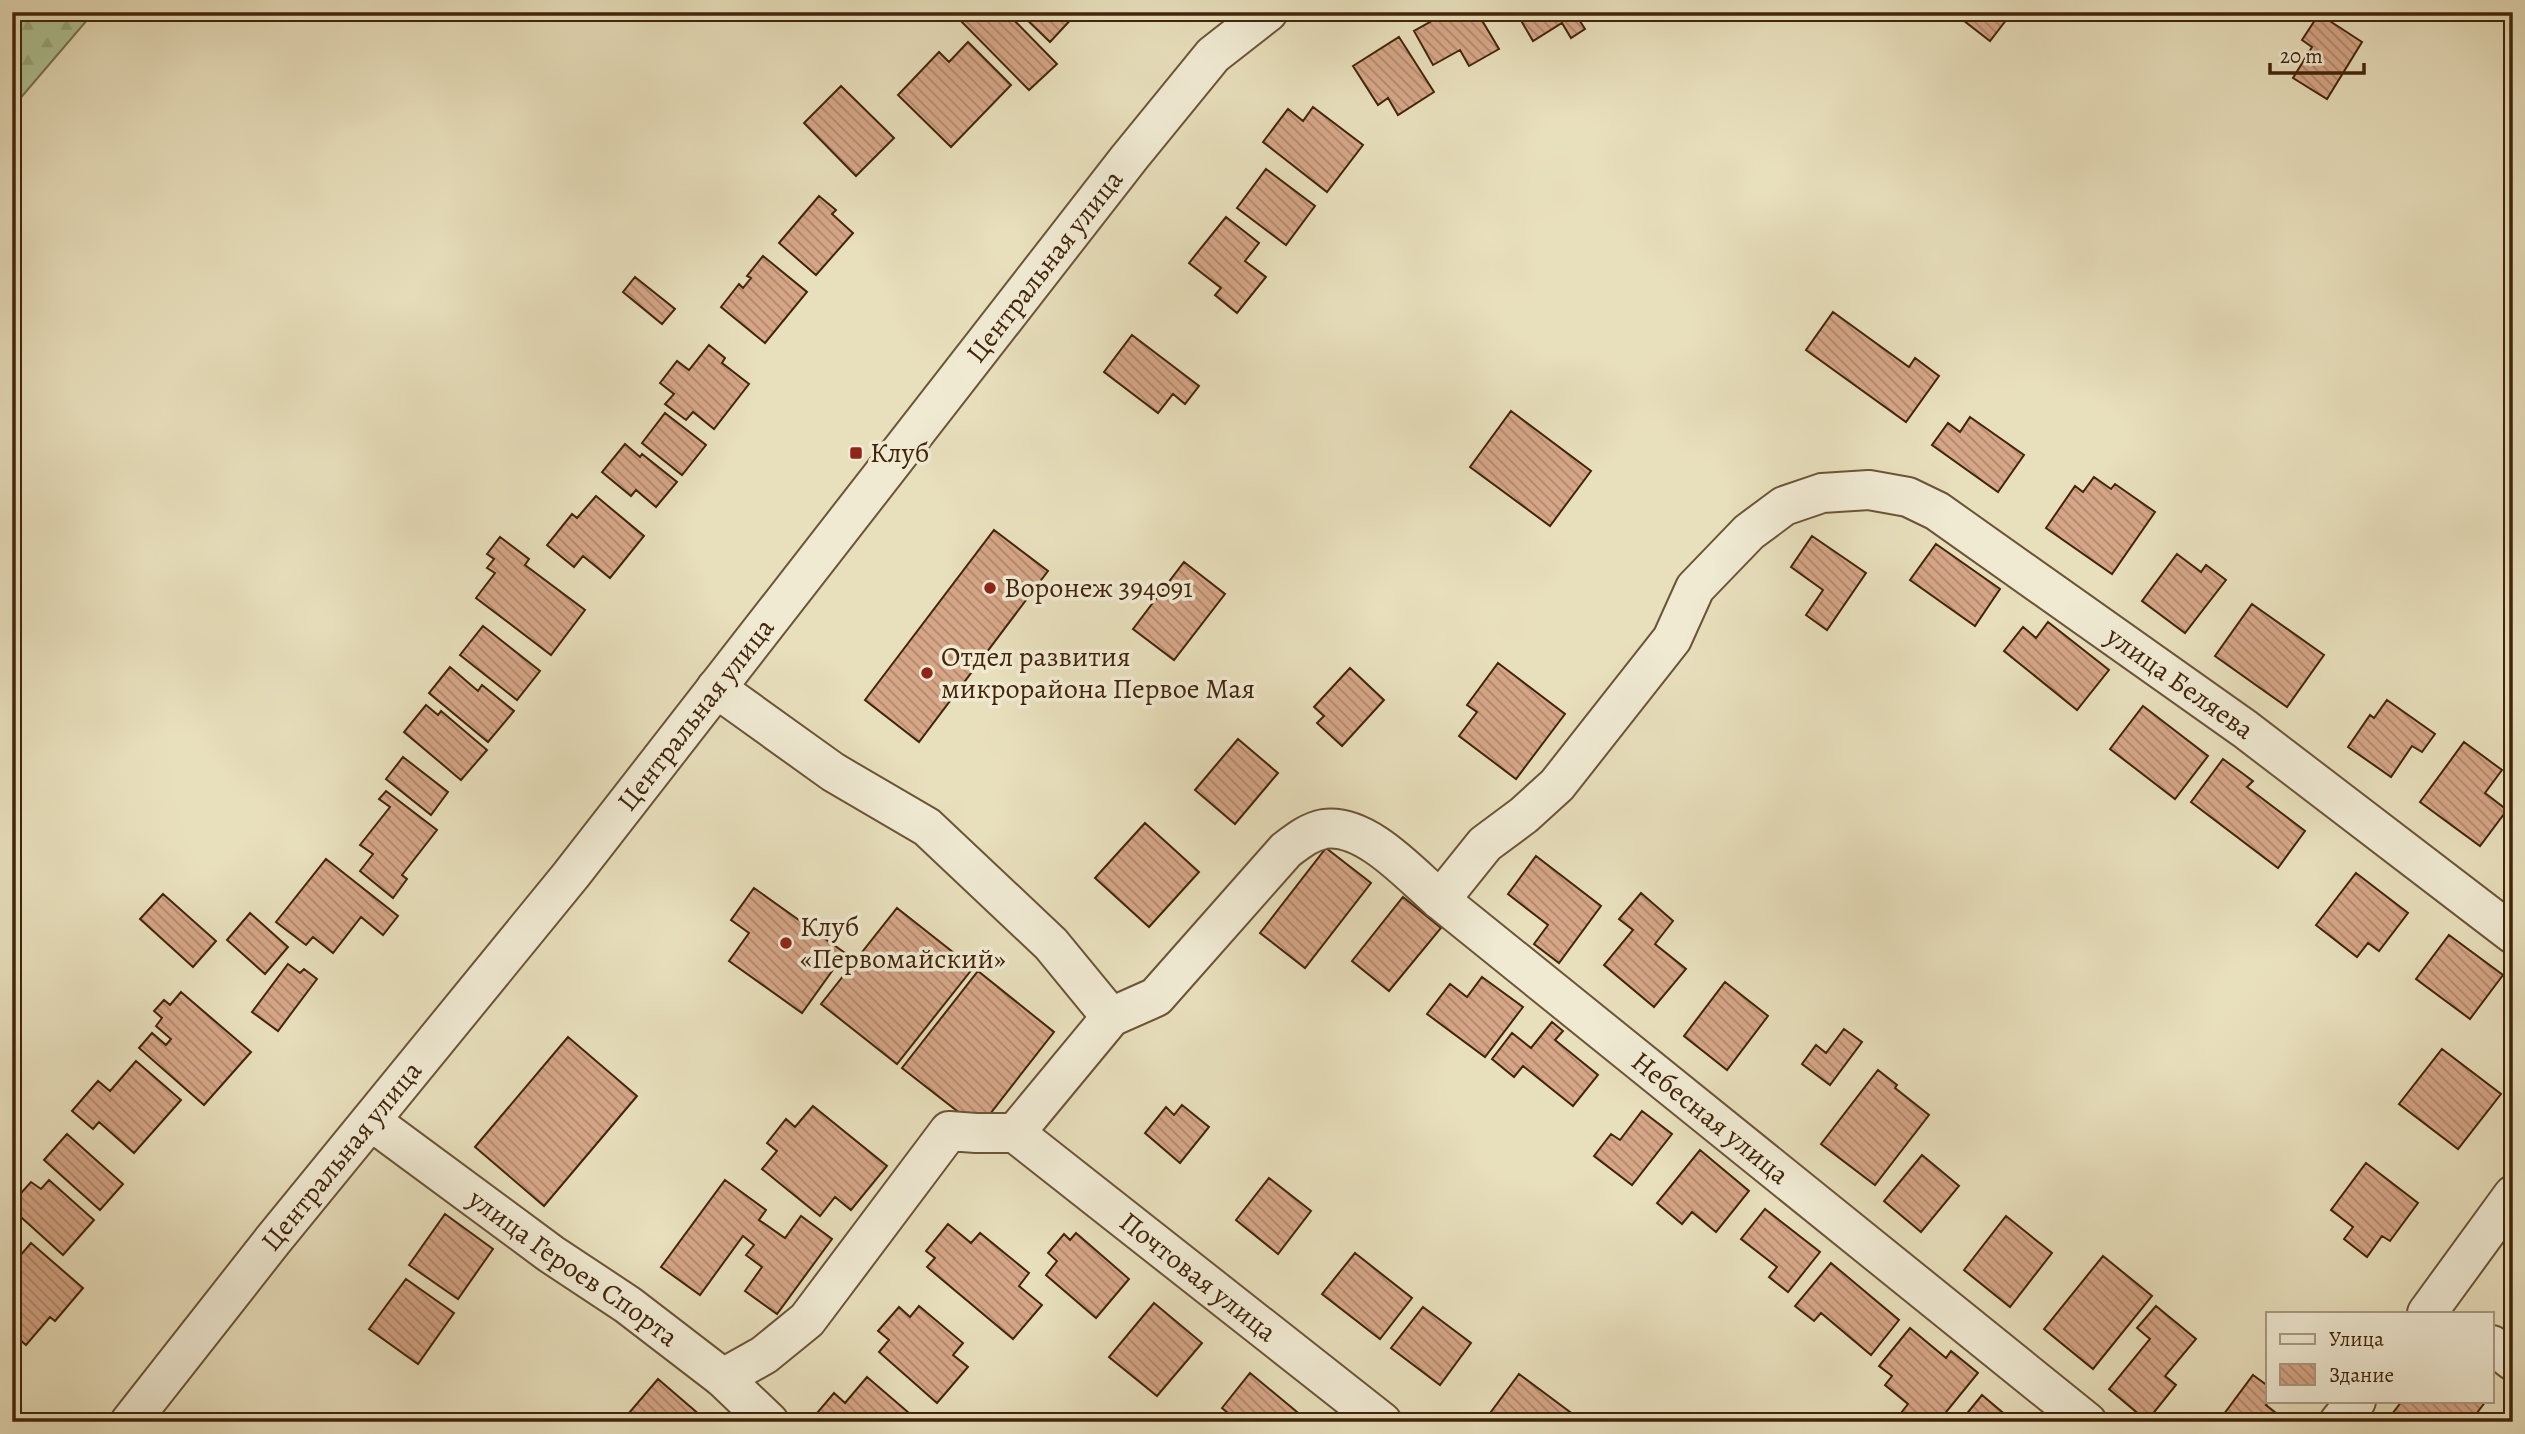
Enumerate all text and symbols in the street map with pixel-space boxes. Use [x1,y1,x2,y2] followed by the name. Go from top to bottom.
[2270,32,2364,76] scale bar
[2280,42,2323,70] text: 20 m
[958,162,1132,371] street label: Центральная улица
[870,434,929,472] place label: Клуб
[848,445,864,461] marker: Клуб
[1004,569,1193,607] place label: Воронеж 394091
[982,580,998,596] marker: Воронеж 394091
[609,610,783,819] street label: Центральная улица
[2098,617,2262,748] street label: улица Беляева
[941,638,1255,708] place label: Отдел развития микрорайона Первое Мая
[919,665,935,681] marker: Отдел развития микрорайона Первое Мая
[800,908,1006,978] place label: Клуб «Первомайский»
[778,935,794,951] marker: Клуб «Первомайский»
[1623,1043,1797,1193] street label: Небесная улица
[253,1053,431,1259] street label: Центральная улица
[460,1180,686,1356] street label: улица Героев Спорта
[1112,1203,1285,1351] street label: Почтовая улица
[2266,1312,2494,1402] legend
[2329,1325,2384,1353] text: Улица
[2329,1361,2394,1389] text: Здание

